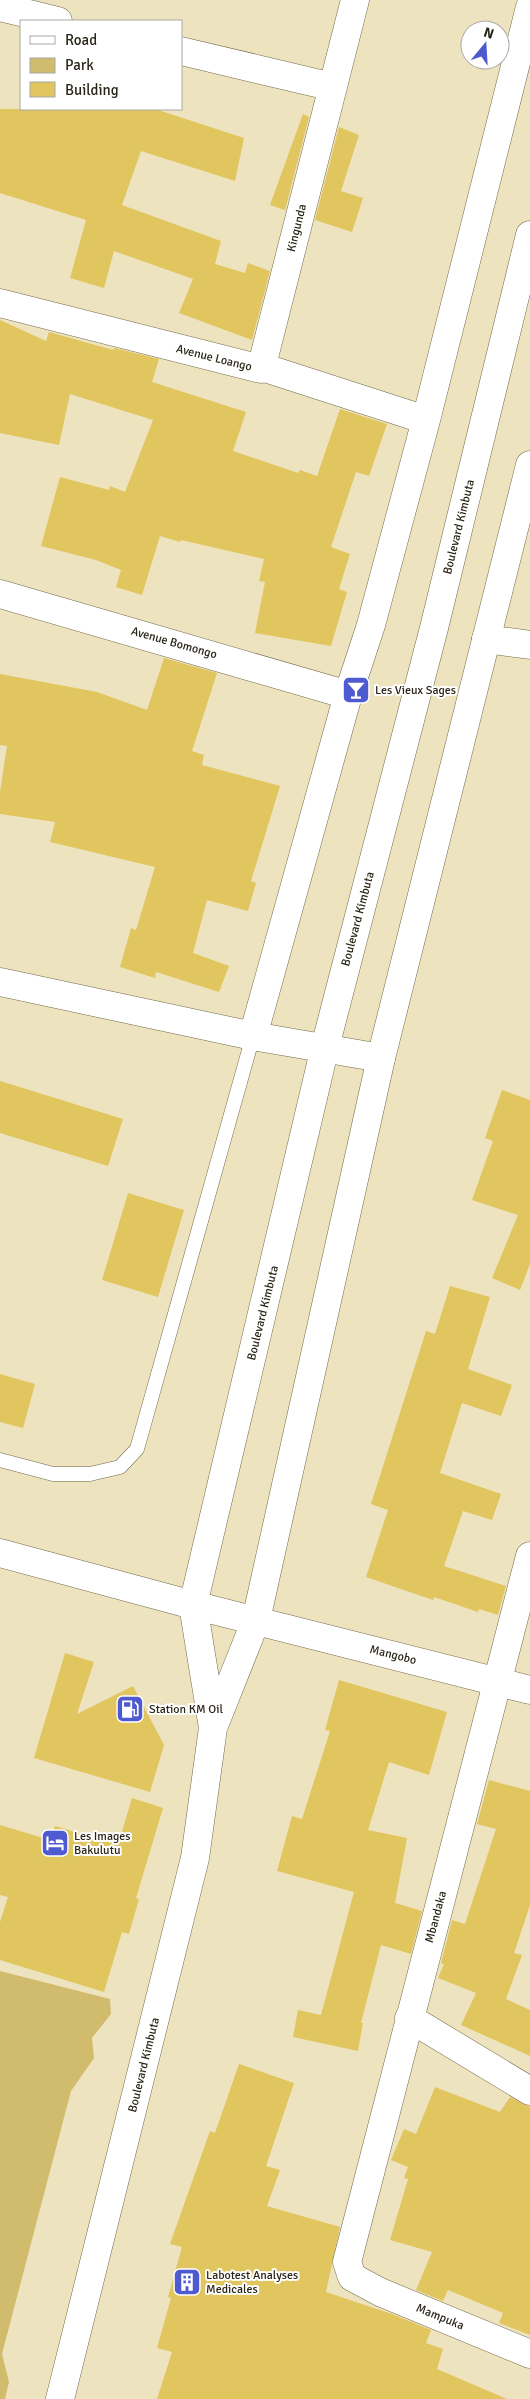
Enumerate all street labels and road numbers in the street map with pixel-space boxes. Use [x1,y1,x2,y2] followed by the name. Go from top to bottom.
[284,202,310,254] street label: Kingunda
[175,341,253,375] street label: Avenue Loango
[440,478,478,576] street label: Boulevard Kimbuta
[129,624,219,662] street label: Avenue Bomongo
[338,870,378,968] street label: Boulevard Kimbuta
[244,1264,282,1362] street label: Boulevard Kimbuta
[368,1642,418,1668] street label: Mangobo
[422,1889,450,1945] street label: Mbandaka
[125,2016,163,2114] street label: Boulevard Kimbuta
[414,2301,466,2333] street label: Mampuka

